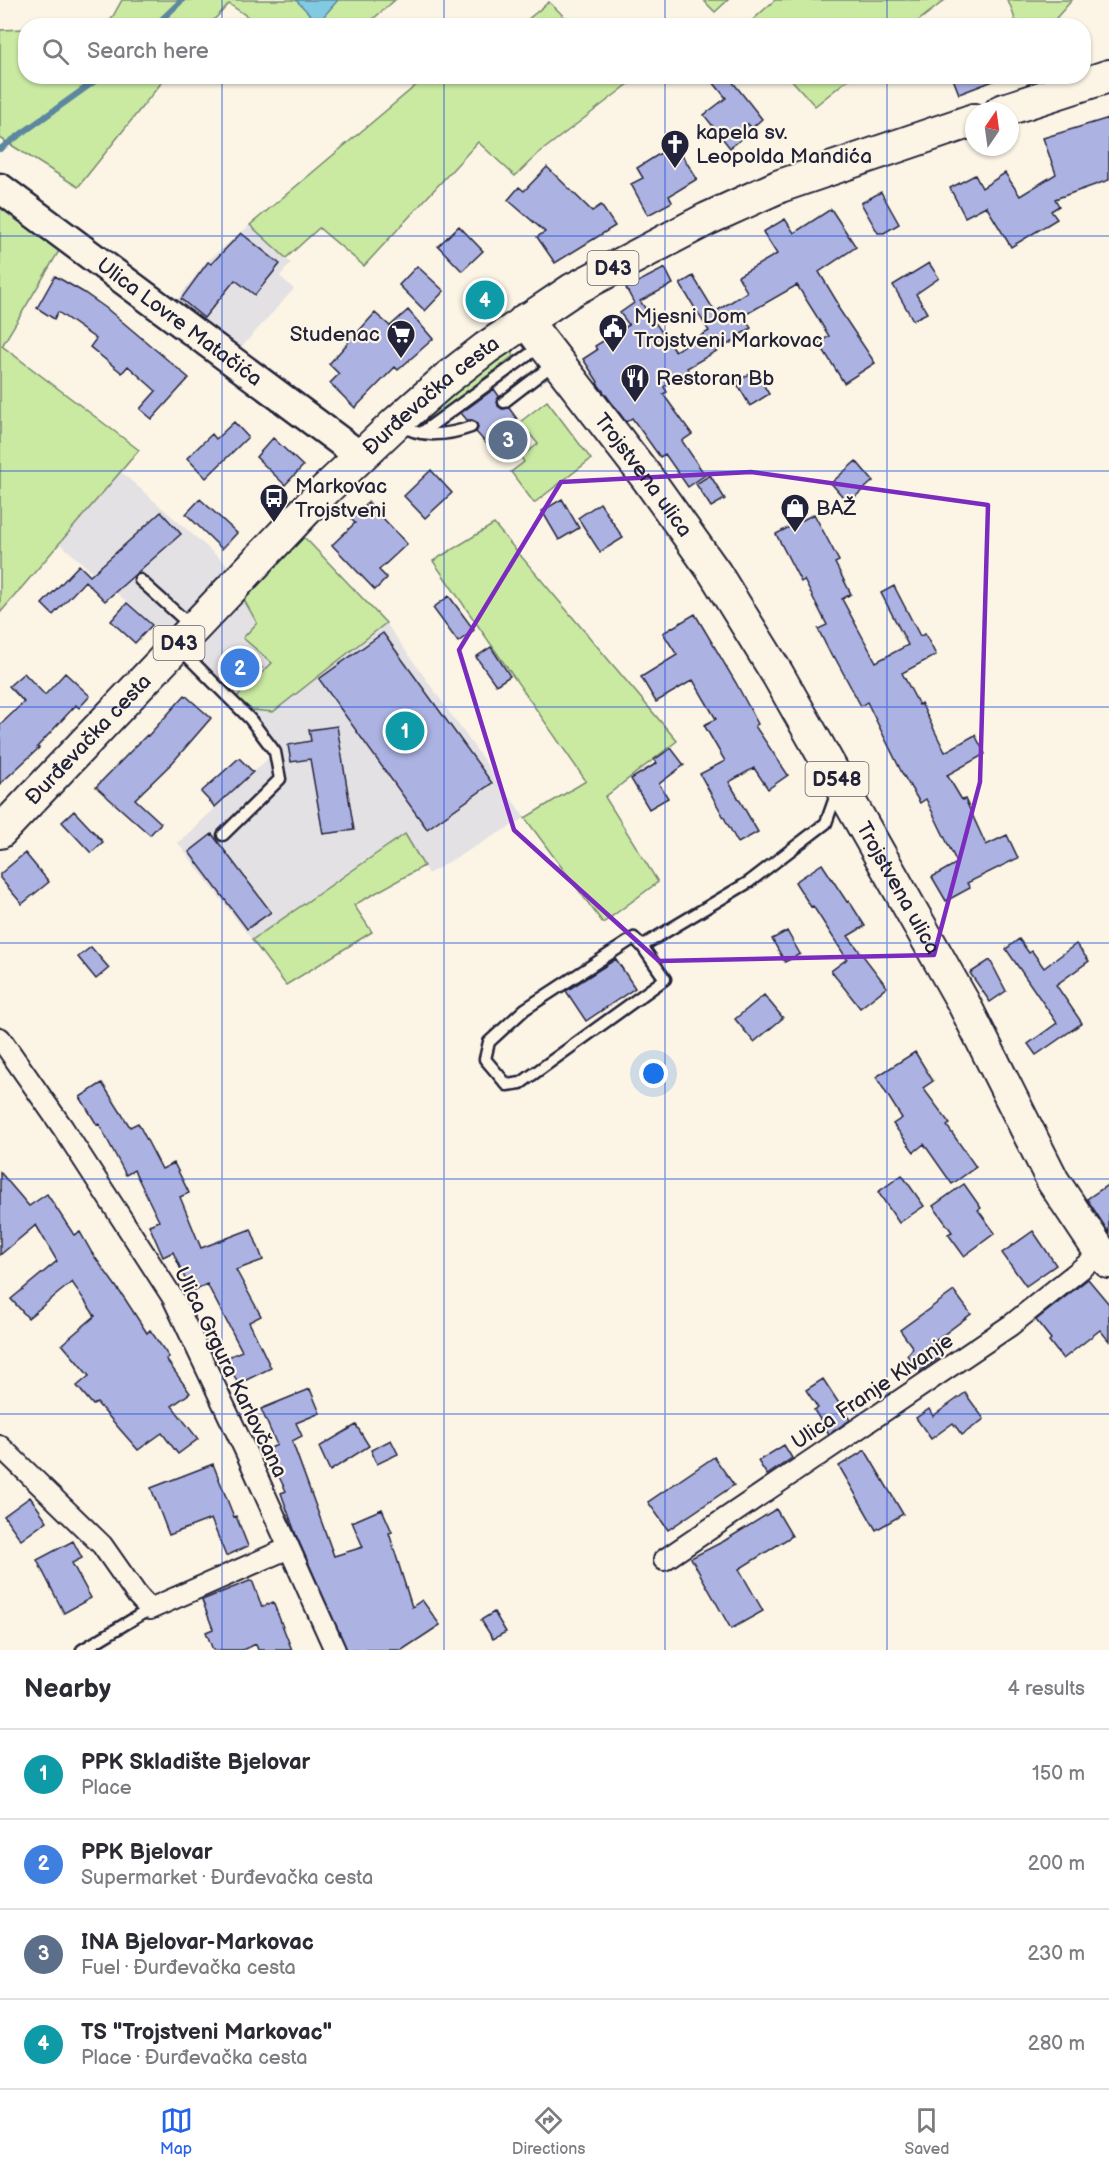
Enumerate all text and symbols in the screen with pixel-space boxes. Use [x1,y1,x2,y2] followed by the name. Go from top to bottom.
[18,18,1091,84] search box
[39,35,72,68] icon: search
[87,38,209,65] text: Search here
[965,102,1019,156] north arrow
[696,120,872,169] place label: kapela sv. Leopolda Mandića
[659,128,691,170] church icon: kapela sv. Leopolda Mandića
[588,251,638,285] road number: D43
[92,253,267,392] street label: Ulica Lovre Matačića
[466,278,504,322] pin: 4
[634,304,823,353] place label: Mjesni Dom Trojstveni Markovac
[597,312,629,354] public building icon: Mjesni Dom Trojstveni Markovac
[385,318,417,360] supermarket icon: Studenac
[290,322,380,347] place label: Studenac
[358,331,504,461] street label: Đurđevačka cesta
[619,362,651,404] restaurant icon: Restoran Bb
[656,366,774,391] place label: Restoran Bb
[589,408,697,542] street label: Trojstvena ulica
[488,418,528,462] pin: 3
[295,474,387,523] place label: Markovac Trojstveni
[258,482,290,524] bus stop icon: Markovac Trojstveni
[779,492,811,534] shop icon: BAŽ
[816,496,856,521] place label: BAŽ
[154,626,204,660] road number: D43
[220,646,260,690] pin: 2
[21,669,156,810] street label: Đurđevačka cesta
[386,708,424,754] pin: 1
[806,762,868,796] road number: D548
[851,818,945,959] street label: Trojstvena ulica
[639,1059,668,1088] your location
[169,1263,292,1482] street label: Ulica Grgura Karlovčana
[787,1328,958,1455] street label: Ulica Franje Klvanje
[24,1674,111,1705] text: Nearby
[1007,1677,1085,1701] text: 4 results
[81,1749,310,1776] text: PPK Skladište Bjelovar
[39,1762,48,1786] text: 1
[1032,1762,1085,1786] text: 150 m
[81,1776,132,1800] text: Place
[81,1839,213,1866] text: PPK Bjelovar
[38,1852,49,1876] text: 2
[1028,1852,1085,1876] text: 200 m
[81,1866,373,1890] text: Supermarket · Đurđevačka cesta
[81,1929,314,1956] text: INA Bjelovar-Markovac
[38,1942,49,1966] text: 3
[1028,1942,1085,1966] text: 230 m
[81,1956,296,1980] text: Fuel · Đurđevačka cesta
[81,2019,332,2046] text: TS "Trojstveni Markovac"
[38,2032,49,2056] text: 4
[1028,2032,1085,2056] text: 280 m
[81,2046,307,2070] text: Place · Đurđevačka cesta
[160,2104,193,2159] tab: Map
[512,2104,585,2159] tab: Directions
[904,2104,949,2159] tab: Saved

